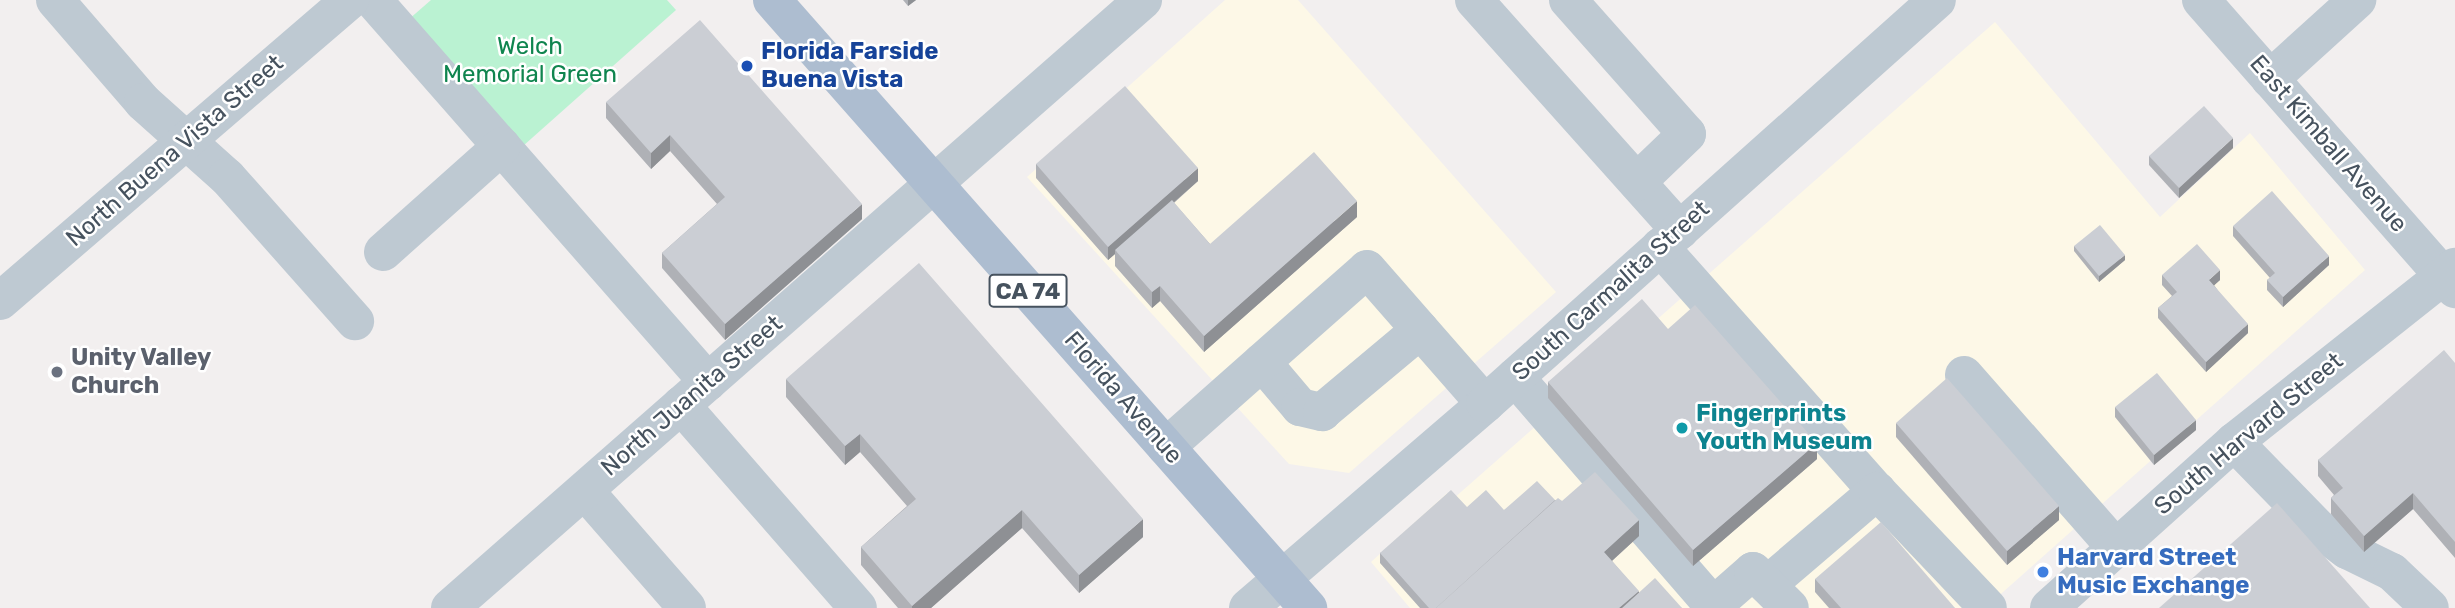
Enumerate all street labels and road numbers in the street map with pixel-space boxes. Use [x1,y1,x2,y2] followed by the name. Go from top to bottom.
[60,49,290,253] street label: North Buena Vista Street
[2243,49,2413,239] street label: East Kimball Avenue
[1506,195,1716,387] street label: South Carmalita Street
[988,272,1068,310] road number: CA 74
[596,310,788,482] street label: North Juanita Street
[1058,326,1188,470] street label: Florida Avenue
[2149,347,2349,521] street label: South Harvard Street

